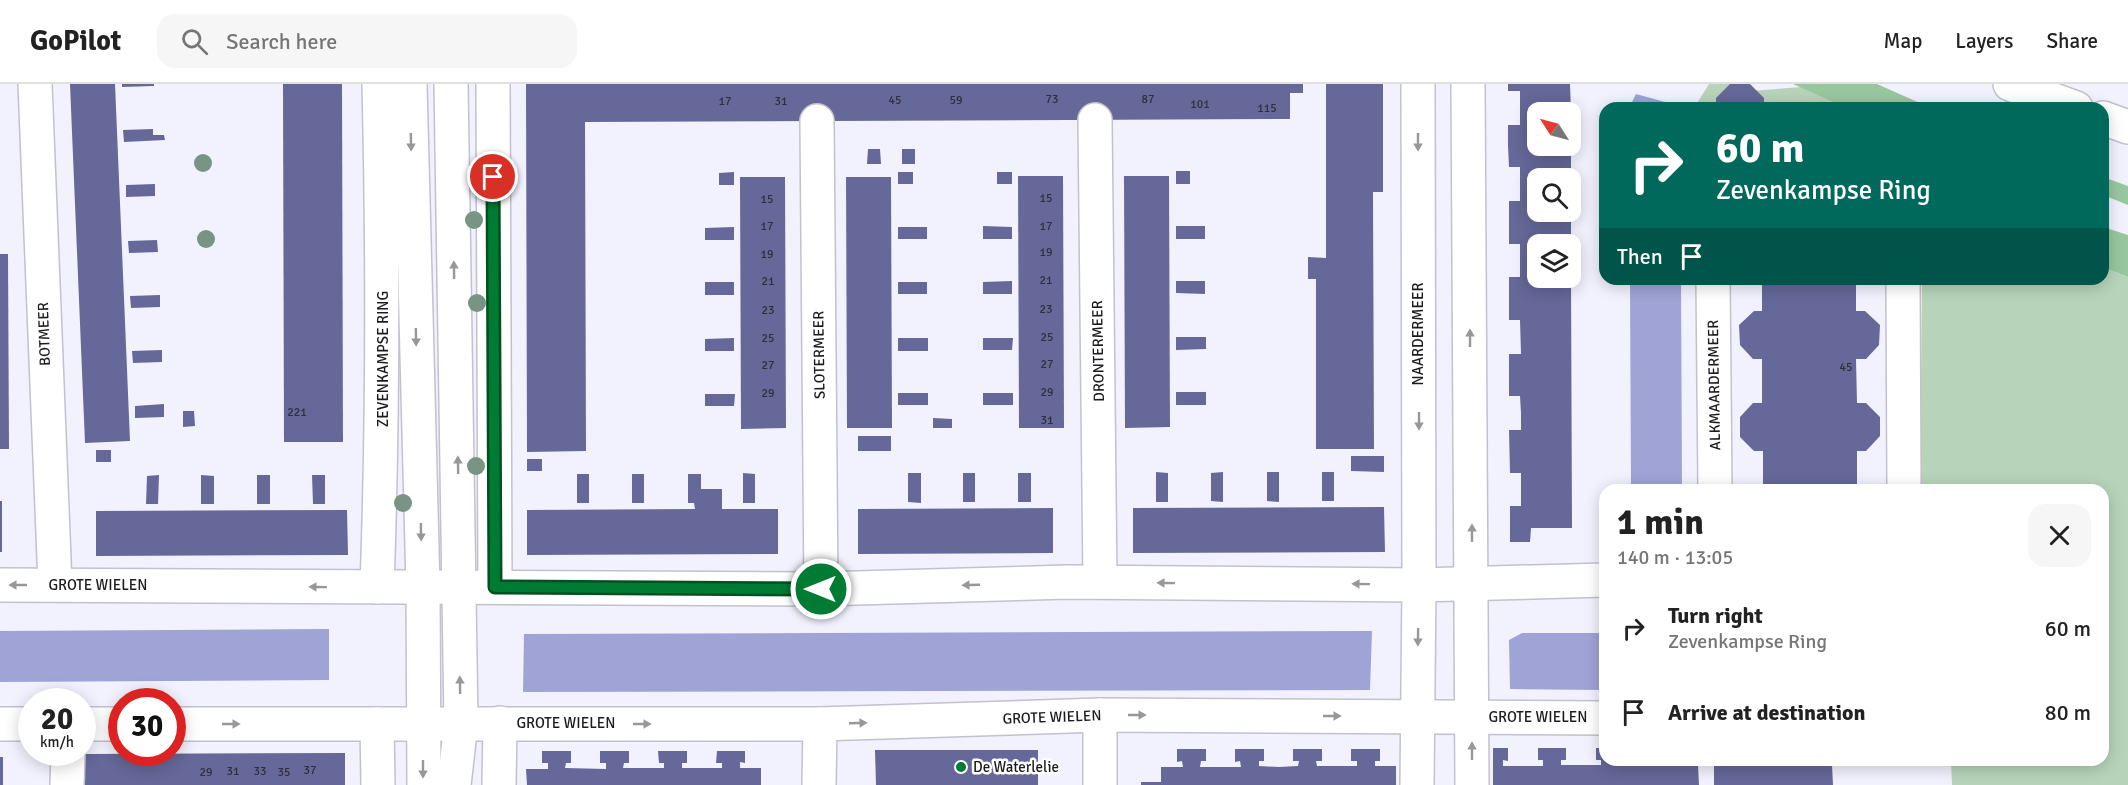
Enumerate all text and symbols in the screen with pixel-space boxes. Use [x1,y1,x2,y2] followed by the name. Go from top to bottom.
[157,14,577,68] search box
[30,24,121,58] text: GoPilot
[178,25,211,58] icon: search
[226,28,337,55] text: Search here
[1884,28,1922,54] text: Map
[1955,28,2013,54] text: Layers
[2046,28,2098,54] text: Share
[1046,92,1058,107] house number: 73
[1142,92,1154,107] house number: 87
[889,93,901,108] house number: 45
[950,93,962,108] house number: 59
[719,94,731,109] house number: 17
[775,94,787,109] house number: 31
[1190,97,1210,112] house number: 101
[1257,101,1277,116] house number: 115
[1527,102,1581,156] north arrow
[1527,102,1581,288] map controls
[1716,123,1805,174] text: 60 m
[1617,126,1695,204] icon: right
[407,133,416,152] one-way arrow
[1413,133,1423,152] one-way arrow
[467,151,518,202] pin
[476,160,509,193] icon: arrive
[1527,168,1581,222] button: search
[1716,174,1931,207] text: Zevenkampse Ring
[1040,191,1052,206] house number: 15
[761,192,773,207] house number: 15
[761,219,773,234] house number: 17
[1040,219,1052,234] house number: 17
[1527,234,1581,288] button: layers
[1675,240,1708,273] icon: arrive
[1617,243,1663,270] text: Then
[1040,245,1052,260] house number: 19
[761,247,773,262] house number: 19
[450,261,459,280] one-way arrow
[1040,273,1052,288] house number: 21
[762,274,774,289] house number: 21
[1409,283,1427,385] street label: NAARDERMEER
[374,291,392,427] street label: ZEVENKAMPSE RING
[1088,300,1108,402] street label: DRONTERMEER
[34,302,54,366] street label: BOTMEER
[1040,302,1052,317] house number: 23
[762,303,774,318] house number: 23
[809,311,829,399] street label: SLOTERMEER
[1704,320,1724,450] street label: ALKMAARDERMEER
[412,328,421,347] one-way arrow
[1466,328,1475,347] one-way arrow
[1041,330,1053,345] house number: 25
[762,331,774,346] house number: 25
[1041,357,1053,372] house number: 27
[762,358,774,373] house number: 27
[1840,360,1852,375] house number: 45
[1041,385,1053,400] house number: 29
[762,386,774,401] house number: 29
[287,405,307,420] house number: 221
[1414,412,1423,431] one-way arrow
[1041,413,1053,428] house number: 31
[453,456,463,475] one-way arrow
[1617,500,1704,545] text: 1 min
[2028,504,2091,567] button: close
[416,523,426,542] one-way arrow
[1467,523,1477,542] one-way arrow
[1617,545,1733,570] text: 140 m · 13:05
[789,557,853,621] position arrow
[48,576,148,594] street label: GROTE WIELEN
[1156,578,1175,588] one-way arrow
[1351,579,1370,589] one-way arrow
[9,580,28,590] one-way arrow
[961,580,980,589] one-way arrow
[309,582,328,592] one-way arrow
[1668,602,1763,629] text: Turn right
[1617,612,1650,645] icon: right
[2045,615,2091,642] text: 60 m
[1413,628,1423,647] one-way arrow
[1668,629,1827,654] text: Zevenkampse Ring
[455,675,465,694] one-way arrow
[108,688,186,766] speed limit sign: 30
[1617,696,1650,729] icon: arrive
[1668,699,1865,726] text: Arrive at destination
[2045,699,2091,726] text: 80 m
[41,701,73,738] text: 20
[1002,706,1102,728] street label: GROTE WIELEN
[1488,708,1588,726] street label: GROTE WIELEN
[1127,710,1146,720] one-way arrow
[1322,711,1341,721] one-way arrow
[516,714,616,732] street label: GROTE WIELEN
[849,718,868,728] one-way arrow
[221,719,240,729] one-way arrow
[633,719,652,729] one-way arrow
[40,733,74,751] text: km/h
[1467,741,1477,760] one-way arrow
[973,758,1059,776] place label: De Waterlelie
[419,760,428,779] one-way arrow
[954,760,968,774] marker: De Waterlelie
[304,763,316,778] house number: 37
[227,764,239,779] house number: 31
[254,764,266,779] house number: 33
[200,765,212,780] house number: 29
[278,765,290,780] house number: 35

